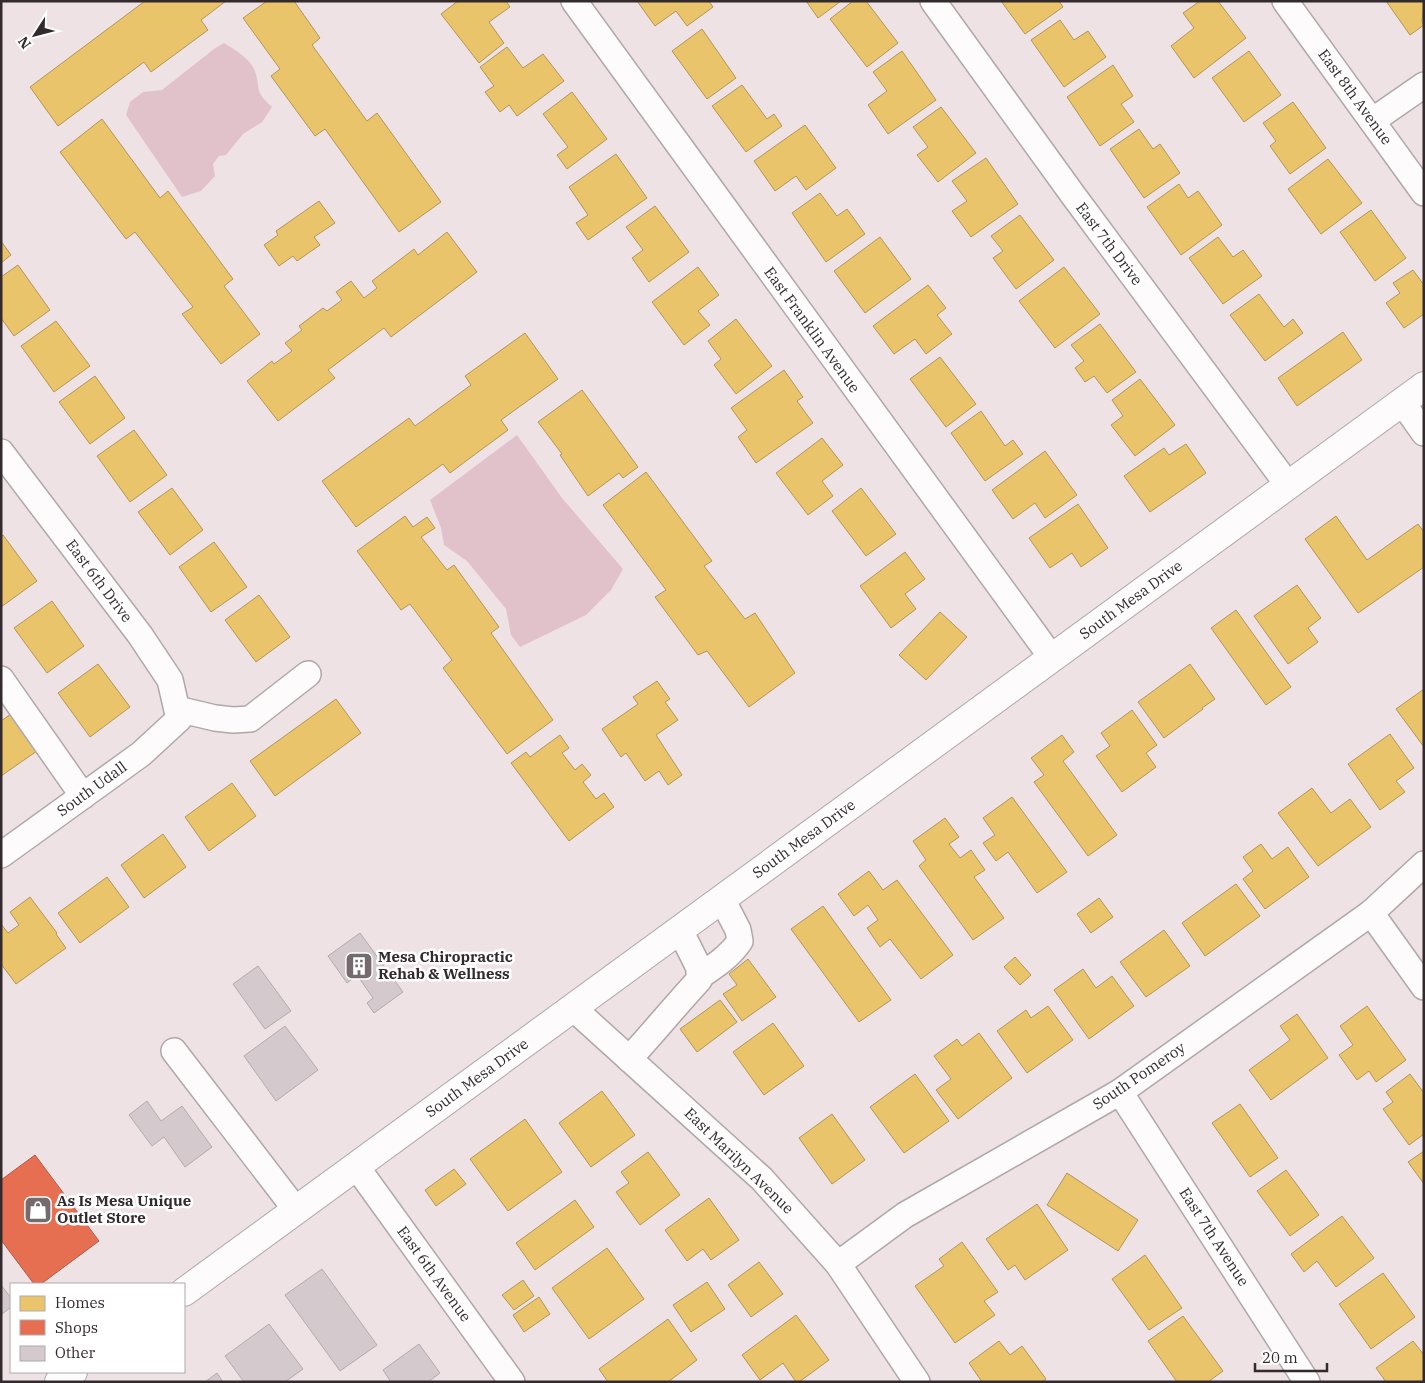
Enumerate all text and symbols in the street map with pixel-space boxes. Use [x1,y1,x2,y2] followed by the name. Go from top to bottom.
[10,10,60,60] north arrow
[14,33,35,52] text: N
[1314,45,1396,148] street label: East 8th Avenue
[1072,199,1147,289] street label: East 7th Drive
[760,263,864,396] street label: East Franklin Avenue
[62,536,137,626] street label: East 6th Drive
[1076,556,1186,643] street label: South Mesa Drive
[53,757,130,820] street label: South Udall
[749,795,859,882] street label: South Mesa Drive
[378,947,513,983] place label: Mesa Chiropractic Rehab & Wellness
[344,951,374,981] building icon: Mesa Chiropractic Rehab & Wellness
[422,1034,532,1121] street label: South Mesa Drive
[1089,1038,1189,1114] street label: South Pomeroy
[681,1104,798,1218] street label: East Marilyn Avenue
[1176,1184,1253,1290] street label: East 7th Avenue
[57,1191,191,1227] place label: As Is Mesa Unique Outlet Store
[23,1195,53,1225] shop icon: As Is Mesa Unique Outlet Store
[393,1222,475,1325] street label: East 6th Avenue
[10,1283,185,1373] legend
[55,1293,105,1312] text: Homes
[55,1318,98,1337] text: Shops
[1255,1340,1328,1372] scale bar
[55,1343,95,1362] text: Other
[1262,1348,1298,1367] text: 20 m

